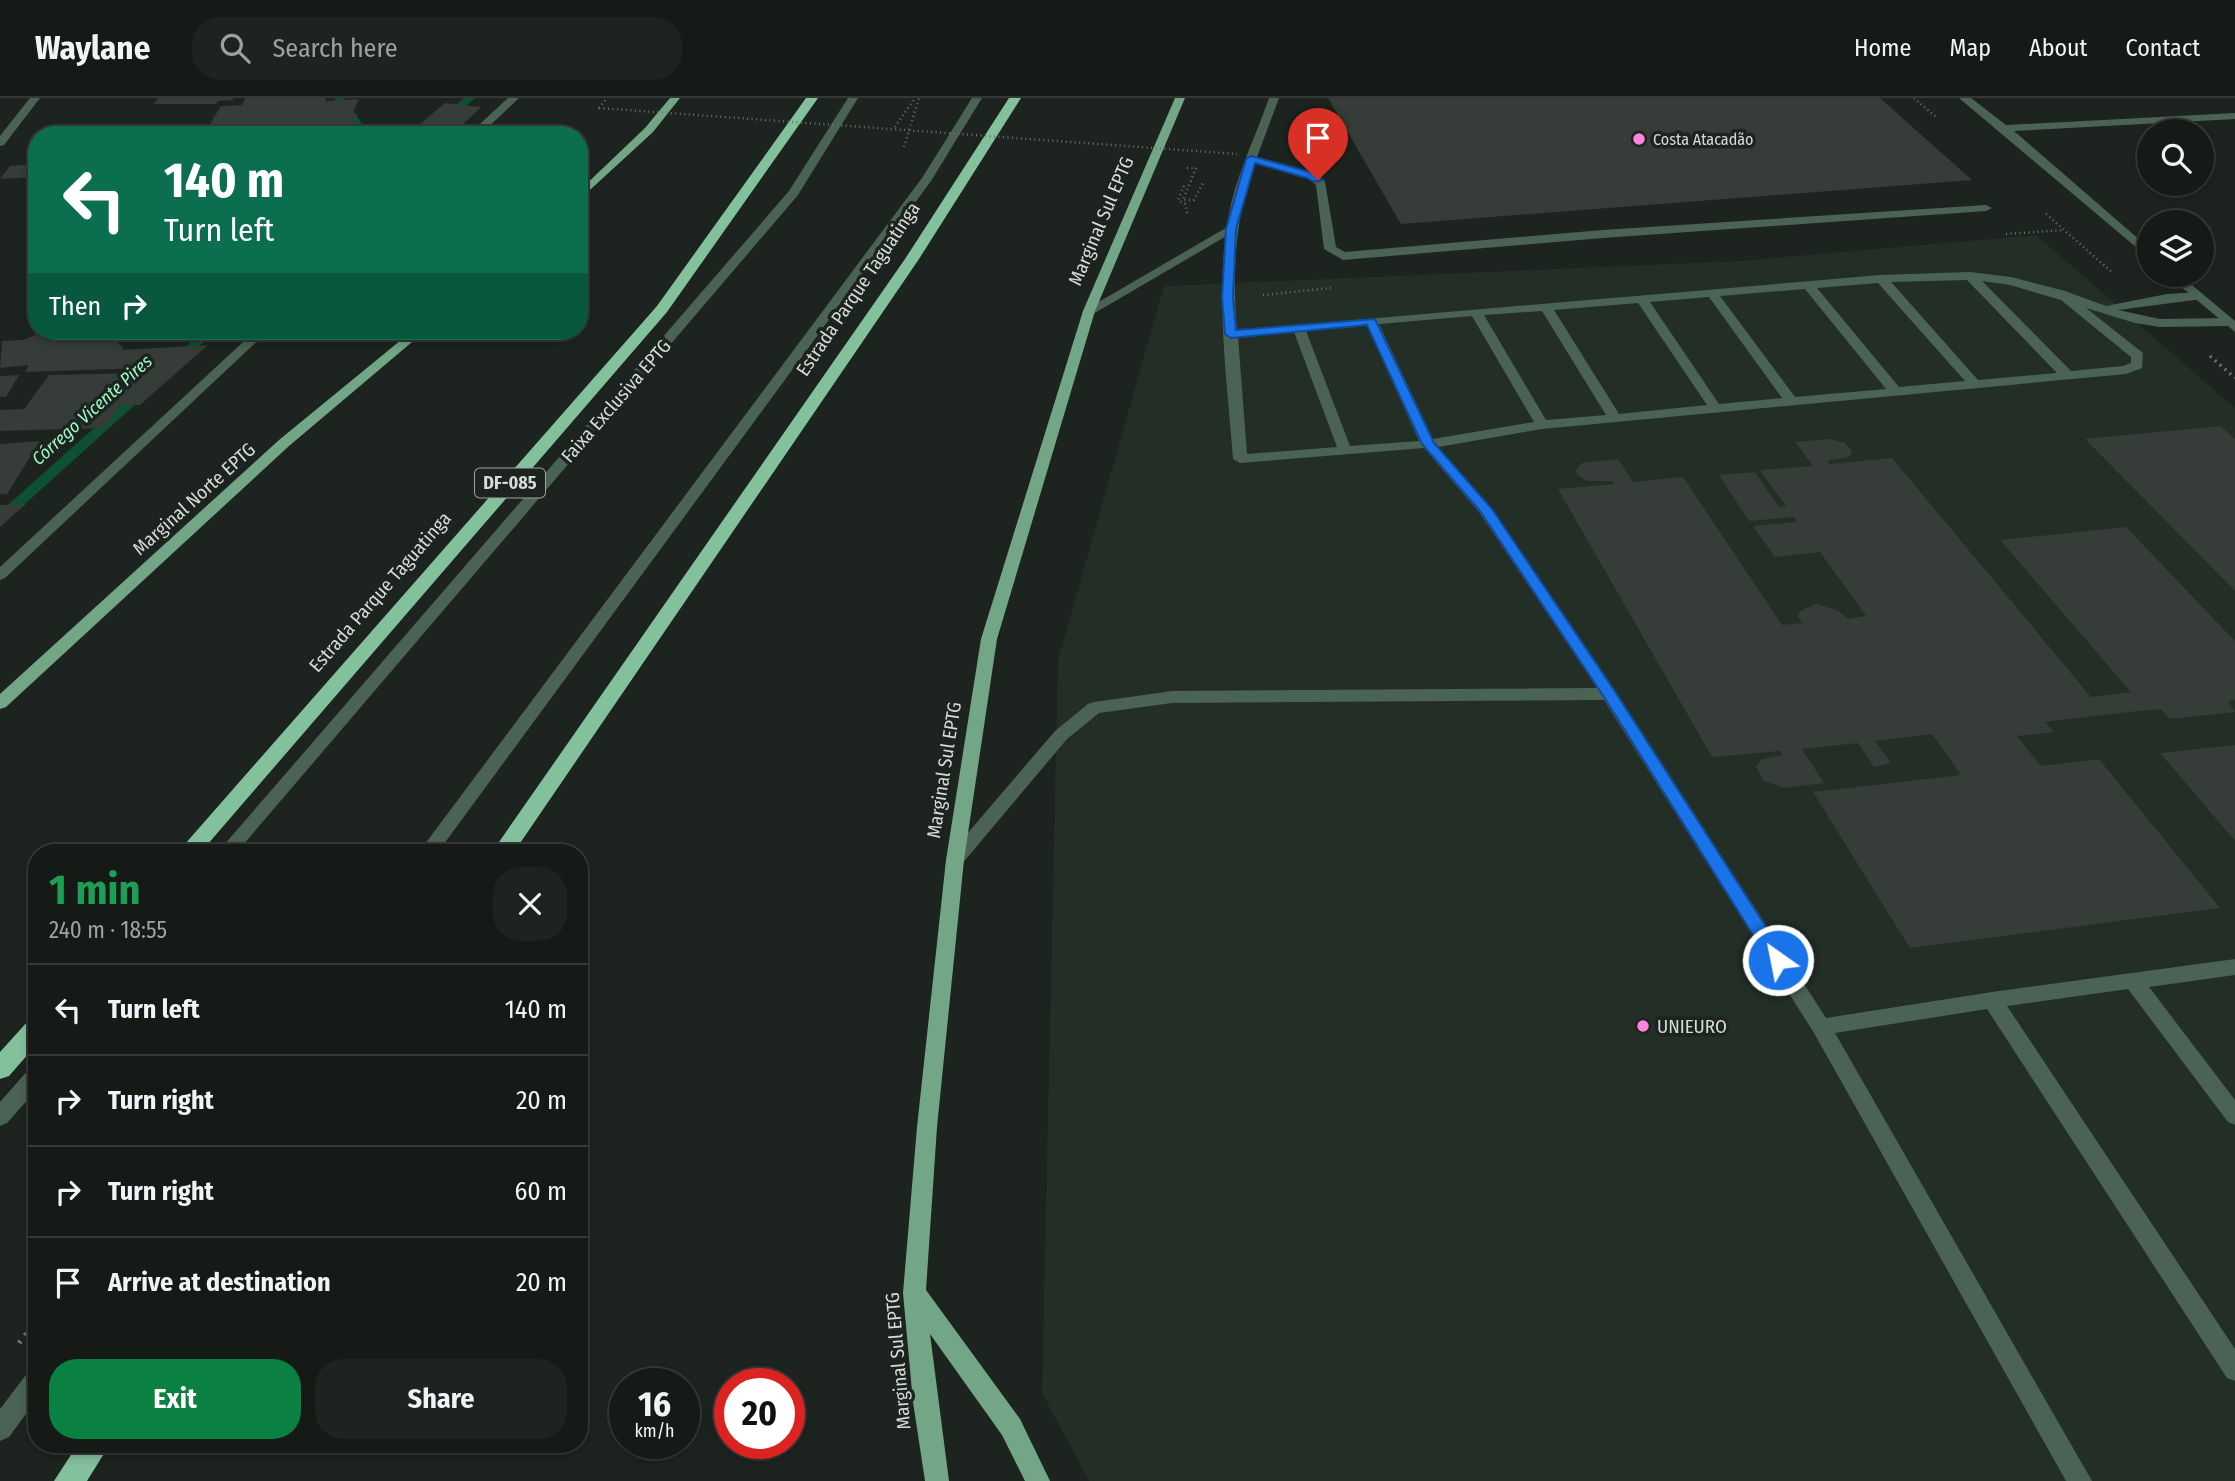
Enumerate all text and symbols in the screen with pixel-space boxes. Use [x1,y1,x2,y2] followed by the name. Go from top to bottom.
[192,17,682,80] search box
[35,28,150,68] text: Waylane
[216,29,254,67] icon: search
[272,33,398,64] text: Search here
[1854,34,1911,62] text: Home
[1949,34,1991,62] text: Map
[2029,34,2087,62] text: About
[2125,34,2200,62] text: Contact
[1288,108,1348,180] pin
[1299,119,1337,157] icon: arrive
[2137,119,2214,287] map controls
[2137,119,2214,196] button: search
[1653,130,1754,149] place label: Costa Atacadão
[1631,131,1647,147] marker: Costa Atacadão
[164,151,284,210] text: 140 m
[1063,153,1139,289] street label: Marginal Sul EPTG
[49,154,140,245] icon: left
[791,198,925,380] street label: Estrada Parque Taguatinga
[2137,210,2214,287] button: layers
[164,211,274,249] text: Turn left
[115,287,153,325] icon: right
[49,291,101,322] text: Then
[556,335,676,467] street label: Faixa Exclusiva EPTG
[27,350,157,470] water label: Córrego Vicente Pires
[128,438,260,560] street label: Marginal Norte EPTG
[475,468,545,498] road number: DF-085
[304,507,456,677] street label: Estrada Parque Taguatinga
[922,700,966,840] street label: Marginal Sul EPTG
[49,865,140,915] text: 1 min
[493,867,567,941] button: close
[49,916,167,944] text: 240 m · 18:55
[1741,923,1815,997] position arrow
[49,991,87,1029] icon: left
[108,994,200,1025] text: Turn left
[505,994,567,1025] text: 140 m
[1657,1015,1727,1038] place label: UNIEURO
[1635,1018,1651,1034] marker: UNIEURO
[49,1082,87,1120] icon: right
[108,1085,214,1116] text: Turn right
[516,1085,567,1116] text: 20 m
[49,1173,87,1211] icon: right
[108,1176,214,1207] text: Turn right
[514,1176,567,1207] text: 60 m
[49,1264,87,1302] icon: arrive
[108,1267,331,1298] text: Arrive at destination
[516,1267,567,1298] text: 20 m
[881,1291,915,1431] street label: Marginal Sul EPTG
[49,1359,301,1439] button: Exit
[315,1359,567,1439] button: Share
[714,1368,805,1459] speed limit sign: 20
[638,1383,671,1425] text: 16
[634,1420,675,1442] text: km/h

